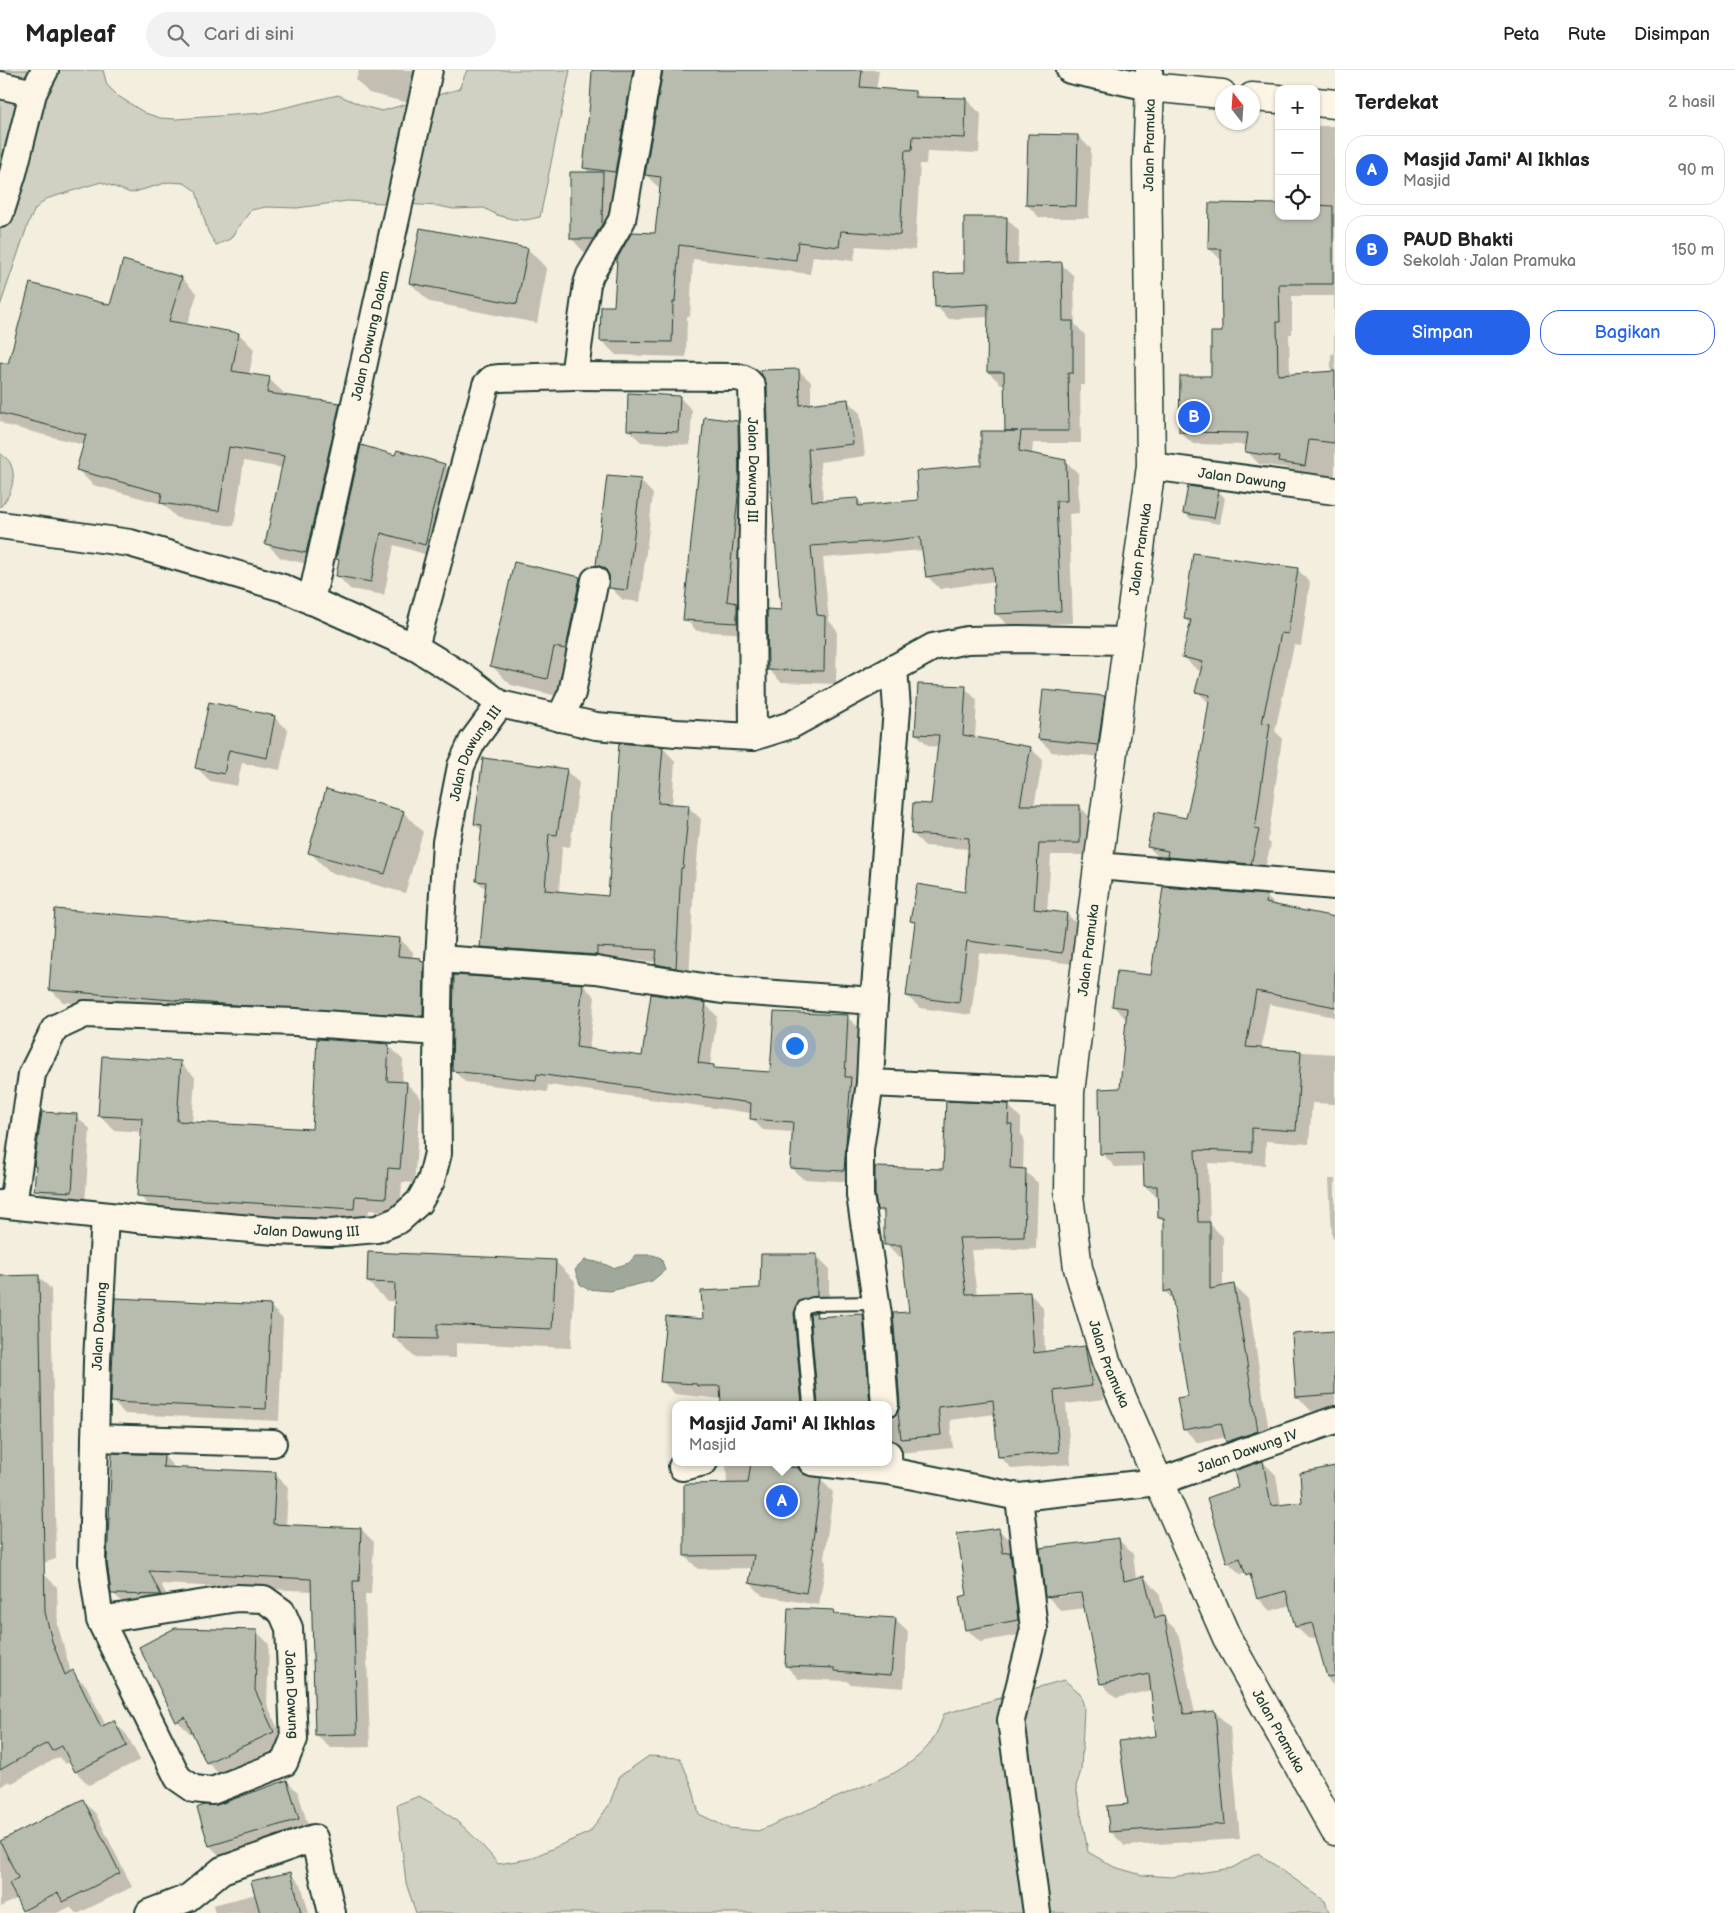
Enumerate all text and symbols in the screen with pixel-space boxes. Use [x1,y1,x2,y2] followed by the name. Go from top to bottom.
[146,12,496,57] search box
[25,20,116,49] text: Mapleaf
[164,21,192,49] icon: search
[204,23,294,46] text: Cari di sini
[1503,24,1539,45] text: Peta
[1567,24,1606,45] text: Rute
[1634,24,1710,45] text: Disimpan
[1215,85,1260,130] north arrow
[1275,85,1320,220] map controls
[1275,85,1320,130] button: +
[1355,90,1439,115] text: Terdekat
[1668,93,1715,112] text: 2 hasil
[1140,98,1159,192] street label: Jalan Pramuka
[1275,130,1320,175] button: −
[1403,149,1590,172] text: Masjid Jami' Al Ikhlas
[1367,161,1377,180] text: A
[1678,161,1714,180] text: 90 m
[1403,172,1451,191] text: Masjid
[1275,175,1320,220] button: locate
[1403,229,1513,252] text: PAUD Bhakti
[1366,241,1378,260] text: B
[1672,241,1714,260] text: 150 m
[1403,252,1576,271] text: Sekolah · Jalan Pramuka
[348,269,393,402] street label: Jalan Dawung Dalam
[1355,310,1530,355] button: Simpan
[1540,310,1715,355] button: Bagikan
[1178,398,1210,436] pin: B
[744,417,762,523] street label: Jalan Dawung III
[1197,464,1287,493] street label: Jalan Dawung
[1126,502,1155,596] street label: Jalan Pramuka
[446,702,505,803] street label: Jalan Dawung III
[1074,903,1103,997] street label: Jalan Pramuka
[782,1033,808,1059] your location
[253,1221,360,1242] street label: Jalan Dawung III
[89,1281,110,1371] street label: Jalan Dawung
[1085,1318,1133,1411] street label: Jalan Pramuka
[672,1401,892,1466] popup
[689,1413,875,1436] text: Masjid Jami' Al Ikhlas
[1195,1426,1300,1477] street label: Jalan Dawung IV
[689,1436,736,1455] text: Masjid
[766,1482,798,1520] pin: A
[281,1650,302,1739] street label: Jalan Dawung
[1248,1686,1309,1776] street label: Jalan Pramuka

